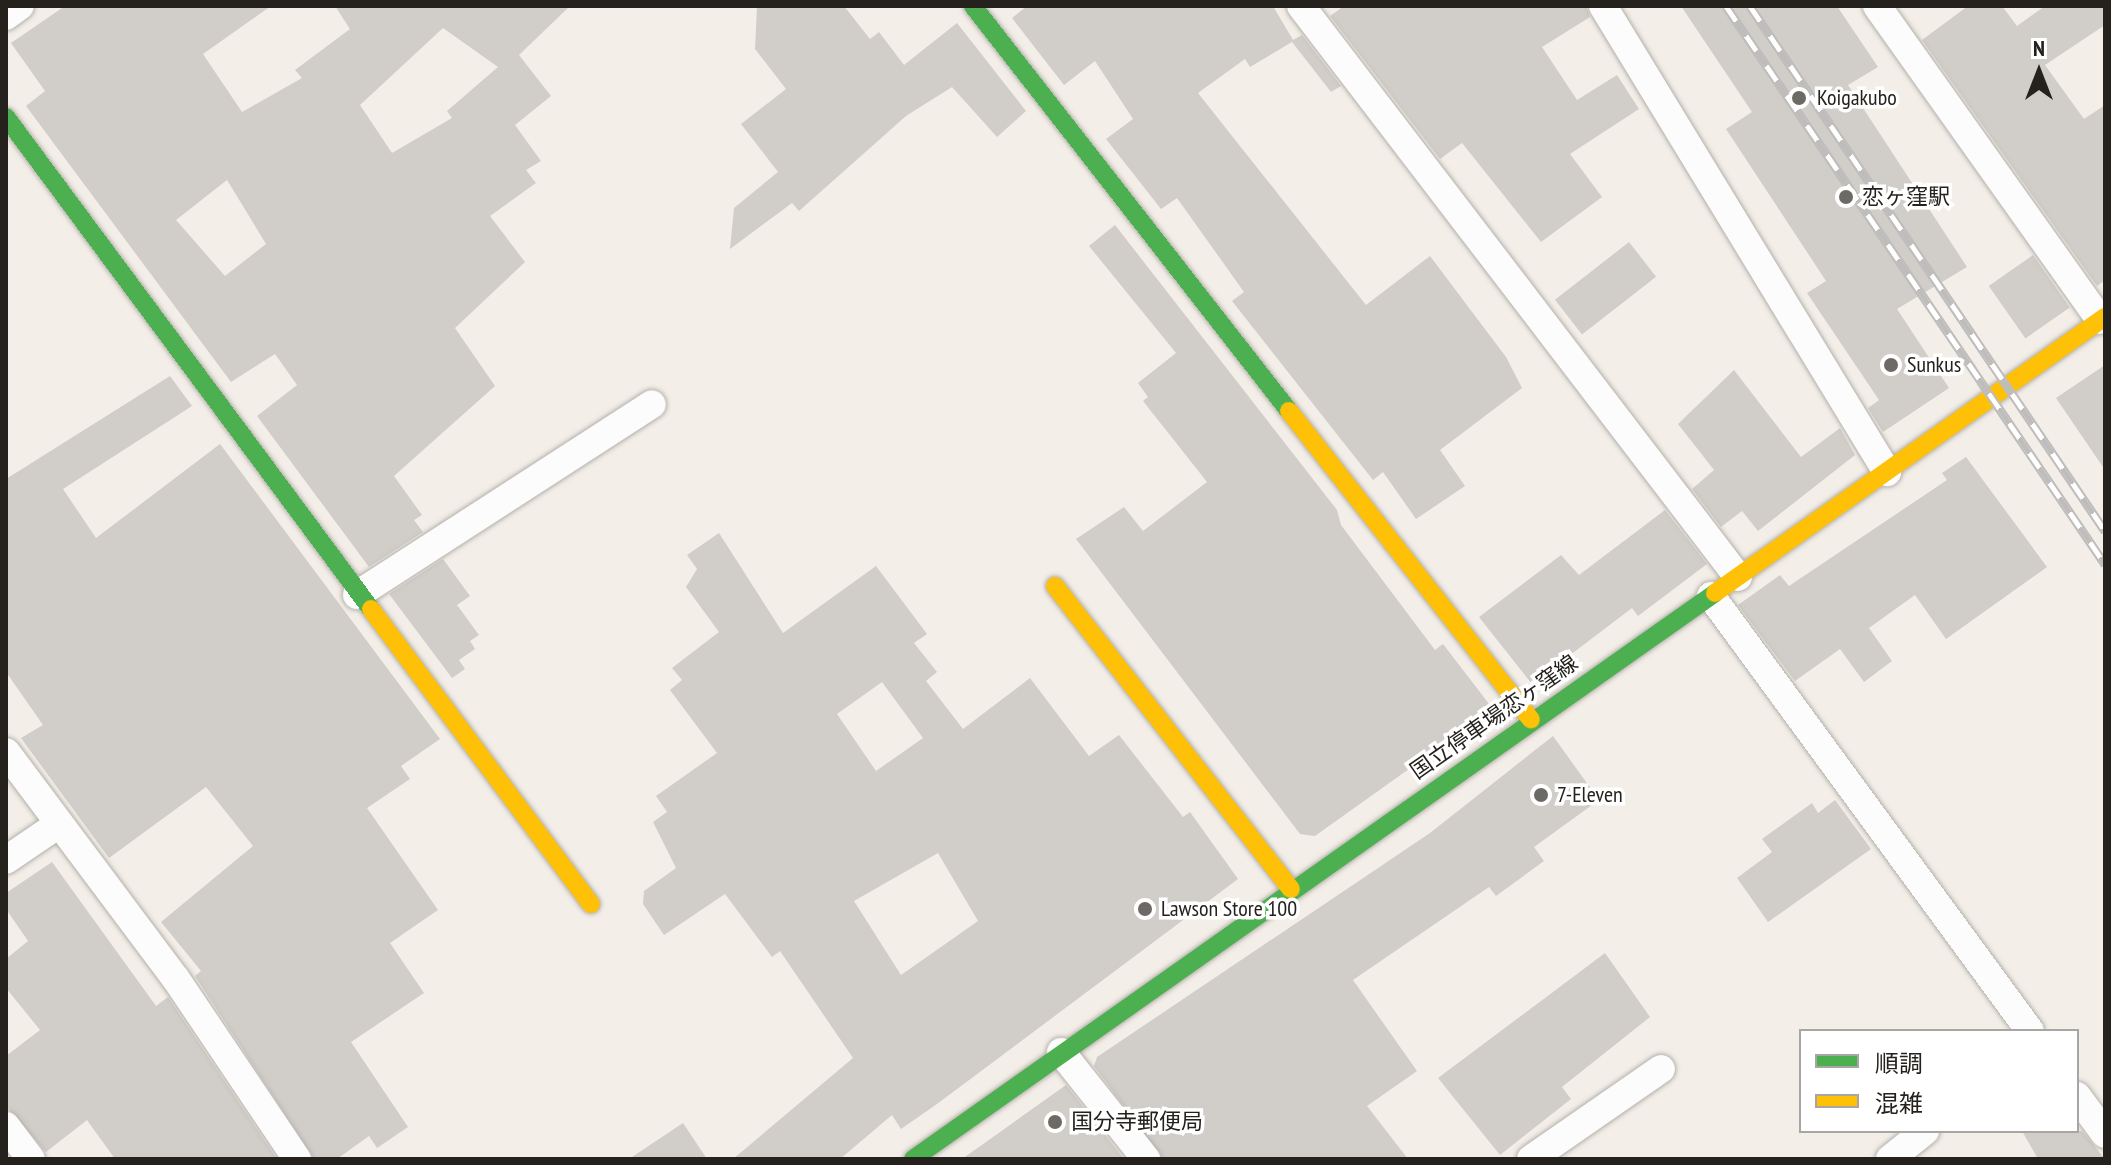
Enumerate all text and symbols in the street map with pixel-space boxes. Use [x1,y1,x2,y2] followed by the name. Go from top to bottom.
[1999,32,2079,112] north arrow
[2033,34,2045,62] text: N
[1817,85,1897,111] place label: Koigakubo
[1788,87,1810,109] marker: Koigakubo
[1862,184,1950,210] place label: 恋ヶ窪駅
[1837,188,1855,206] marker: 恋ヶ窪駅
[1907,352,1961,378] place label: Sunkus
[1882,356,1900,374] marker: Sunkus
[1405,649,1583,785] street label: 国立停車場恋ヶ窪線
[1557,782,1623,808] place label: 7-Eleven
[1532,786,1550,804] marker: 7-Eleven
[1161,896,1297,922] place label: Lawson Store 100
[1136,900,1154,918] marker: Lawson Store 100
[1799,1029,2079,1133] legend
[1875,1048,1923,1079] text: 順調
[1875,1088,1923,1119] text: 混雑
[1071,1109,1203,1135] place label: 国分寺郵便局
[1046,1113,1064,1131] marker: 国分寺郵便局

